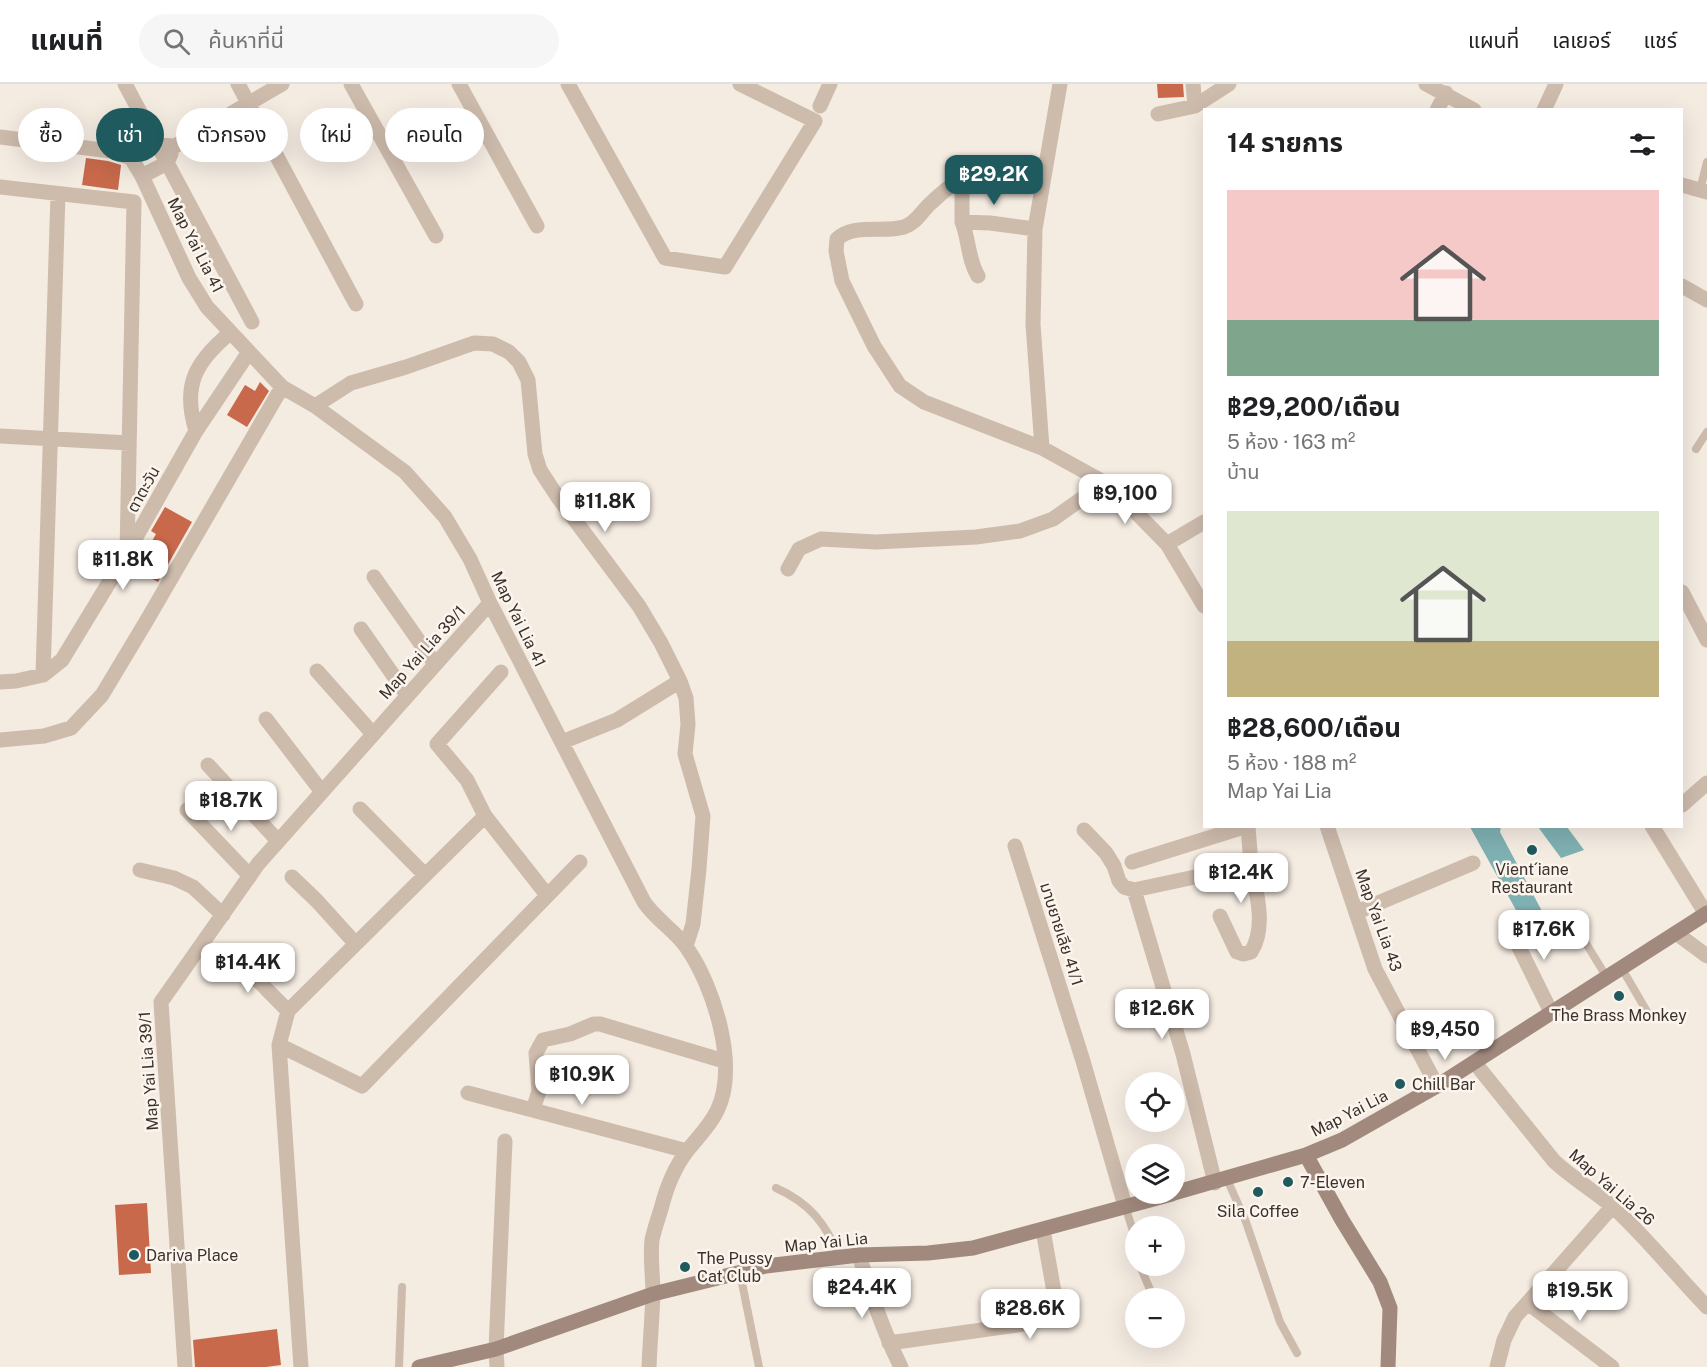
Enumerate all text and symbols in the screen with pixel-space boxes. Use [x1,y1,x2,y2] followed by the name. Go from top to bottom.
[139,14,559,68] search box
[30,23,103,56] text: แผนที่
[160,25,193,58] icon: search
[208,27,284,53] text: ค้นหาที่นี่
[1468,28,1519,53] text: แผนที่
[1552,28,1611,53] text: เลเยอร์
[1644,28,1677,53] text: แชร์
[18,108,84,162] chip: ซื้อ
[96,108,164,162] chip: เช่า
[176,108,288,162] chip: ตัวกรอง
[300,108,373,162] chip: ใหม่
[385,108,484,162] chip: คอนโด
[1227,127,1343,158] text: 14 รายการ
[1626,128,1659,161] icon: filters
[945,155,1043,206] pin: ฿29.2K
[959,162,1029,186] text: ฿29.2K
[163,195,228,296] street label: Map Yai Lia 41
[1389,229,1497,337] icon: home
[1227,391,1401,422] text: ฿29,200/เดือน
[1227,430,1355,454] text: 5 ห้อง · 163 m²
[1227,460,1259,484] text: บ้าน
[123,463,164,516] street label: ตาตะวัน
[1076,474,1174,525] pin: ฿9,100
[1093,481,1157,505] text: ฿9,100
[556,482,654,533] pin: ฿11.8K
[574,489,636,513] text: ฿11.8K
[74,540,172,591] pin: ฿11.8K
[92,547,154,571] text: ฿11.8K
[1389,550,1497,658] icon: home
[487,568,550,670] street label: Map Yai Lia 41
[375,602,469,703] street label: Map Yai Lia 39/1
[1227,712,1401,743] text: ฿28,600/เดือน
[1227,751,1356,775] text: 5 ห้อง · 188 m²
[1227,779,1332,803] text: Map Yai Lia
[182,781,280,832] pin: ฿18.7K
[199,788,263,812] text: ฿18.7K
[1525,843,1539,857] marker: Vient´iane Restaurant
[1192,853,1290,904] pin: ฿12.4K
[1208,860,1274,884] text: ฿12.4K
[1491,860,1573,897] place label: Vient´iane Restaurant
[1351,866,1406,974] street label: Map Yai Lia 43
[1036,880,1087,988] street label: มาบยายเลีย 41/1
[1495,910,1593,961] pin: ฿17.6K
[1512,917,1576,941] text: ฿17.6K
[199,943,297,994] pin: ฿14.4K
[215,950,281,974] text: ฿14.4K
[1113,989,1211,1040] pin: ฿12.6K
[1612,989,1626,1003] marker: The Brass Monkey
[1129,996,1195,1020] text: ฿12.6K
[1551,1006,1687,1025] place label: The Brass Monkey
[1396,1010,1494,1061] pin: ฿9,450
[135,1011,162,1131] street label: Map Yai Lia 39/1
[1410,1017,1480,1041] text: ฿9,450
[533,1055,631,1106] pin: ฿10.9K
[549,1062,615,1086] text: ฿10.9K
[1125,1072,1185,1348] map controls
[1125,1072,1185,1132] button: locate
[1412,1075,1475,1094] place label: Chill Bar
[1393,1077,1407,1091] marker: Chill Bar
[1308,1086,1391,1141] street label: Map Yai Lia
[1125,1144,1185,1204] button: layers
[1565,1145,1658,1230] street label: Map Yai Lia 26
[1300,1173,1365,1192] place label: 7-Eleven
[1281,1175,1295,1189] marker: 7-Eleven
[1251,1185,1265,1199] marker: Sila Coffee
[1217,1202,1299,1221] place label: Sila Coffee
[1125,1216,1185,1276] button: +
[783,1229,869,1256] street label: Map Yai Lia
[146,1246,238,1265] place label: Dariva Place
[127,1248,141,1262] marker: Dariva Place
[697,1249,773,1286] place label: The Pussy Cat Club
[678,1260,692,1274] marker: The Pussy Cat Club
[813,1268,911,1319] pin: ฿24.4K
[1531,1271,1629,1322] pin: ฿19.5K
[827,1275,897,1299] text: ฿24.4K
[1547,1278,1613,1302] text: ฿19.5K
[1125,1288,1185,1348] button: −
[981,1289,1079,1340] pin: ฿28.6K
[995,1296,1065,1320] text: ฿28.6K

